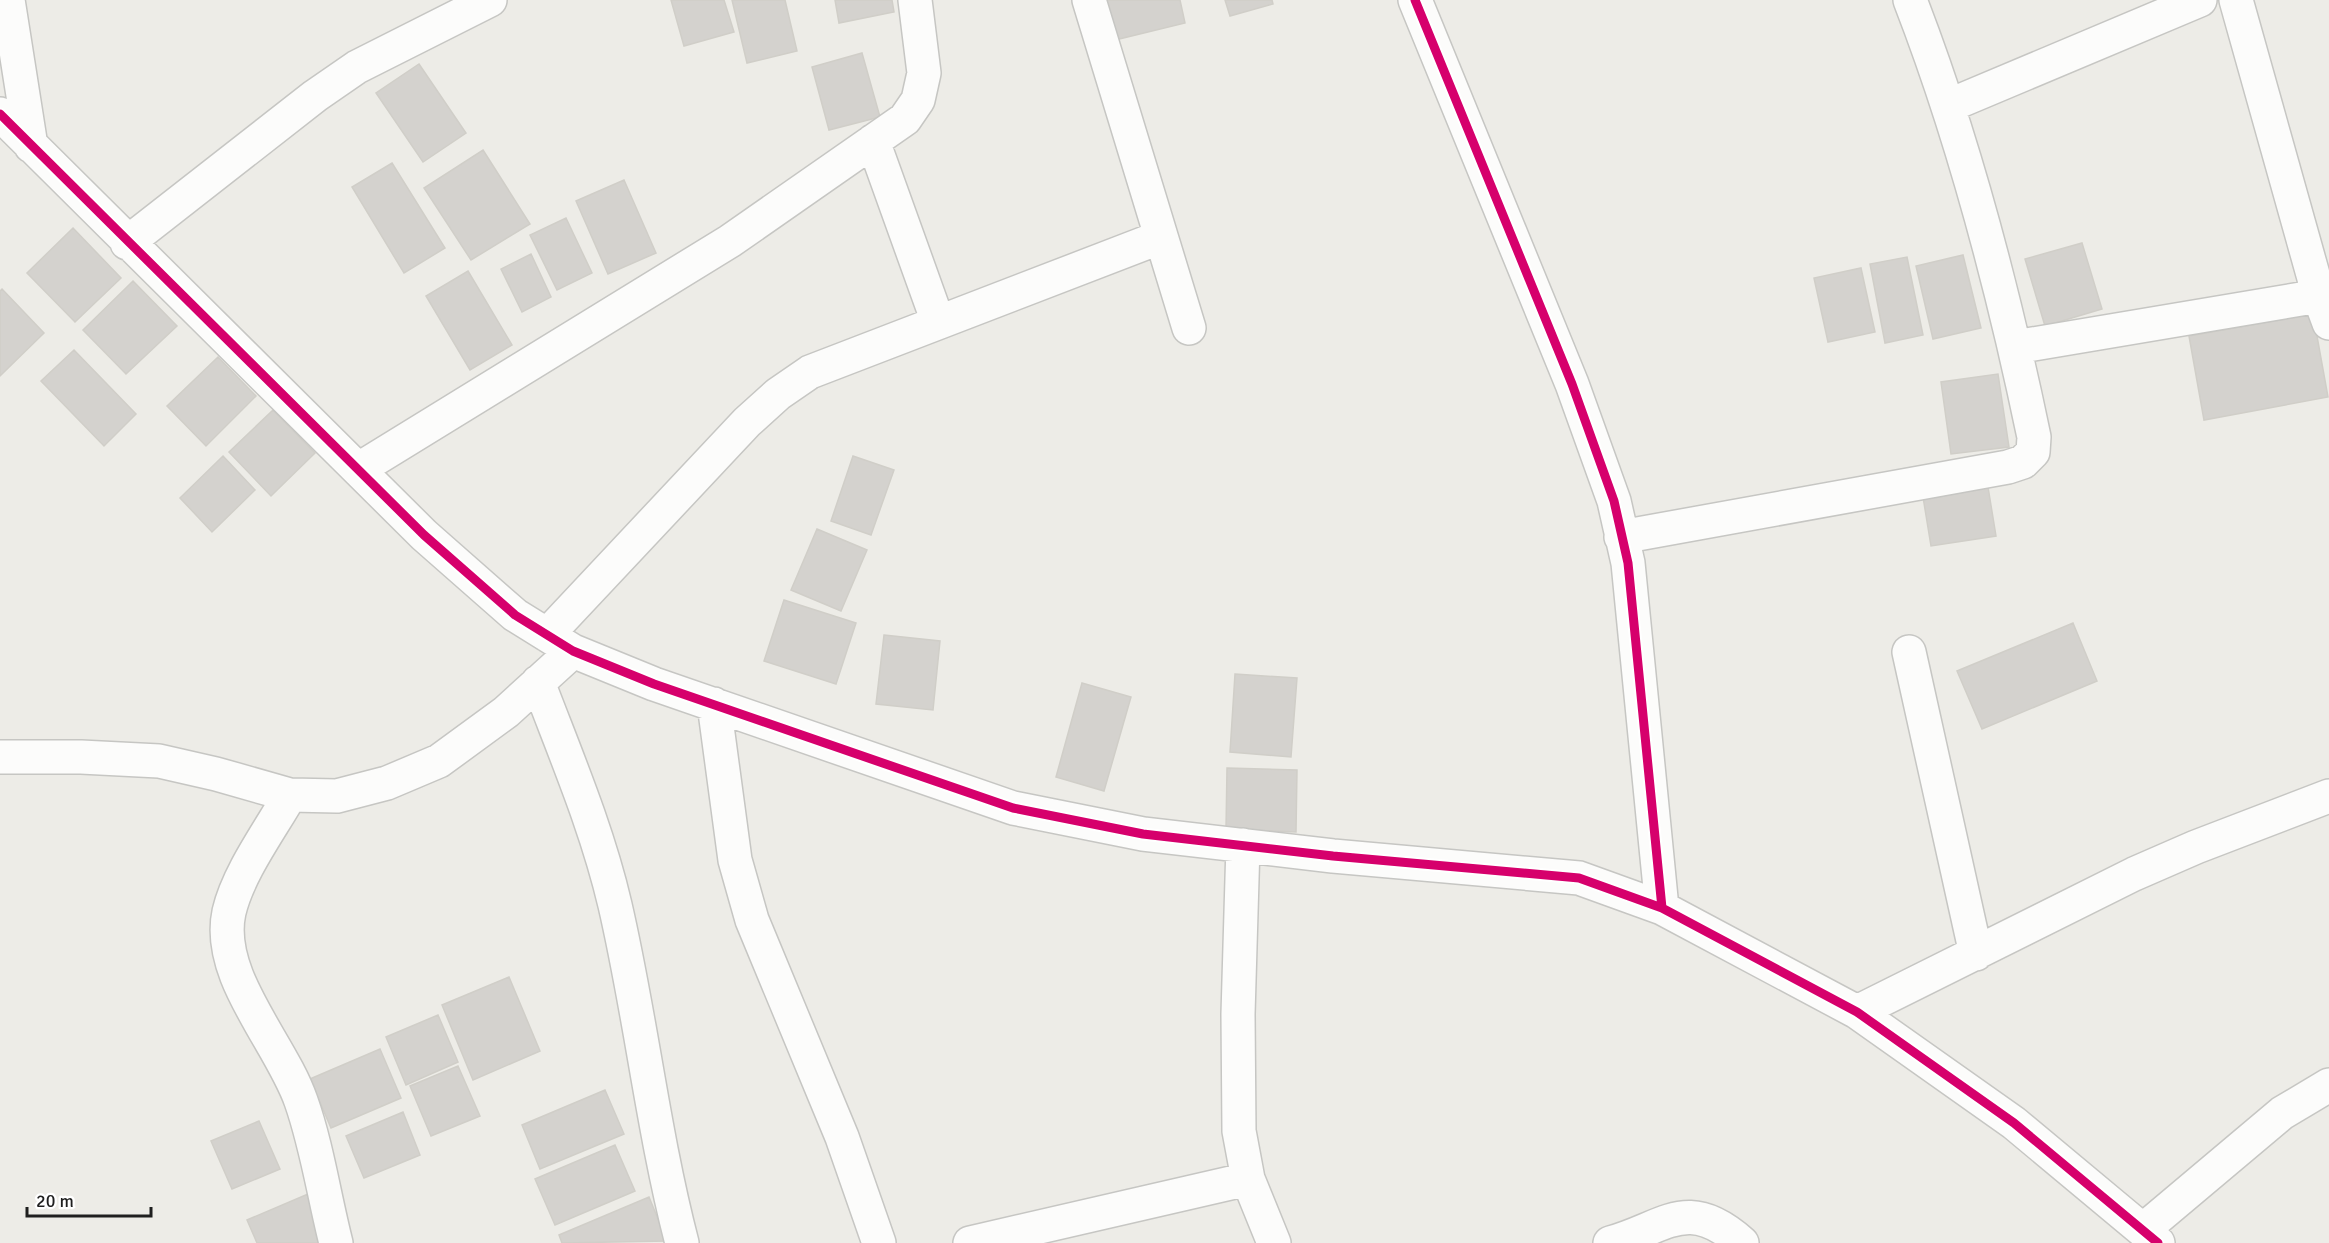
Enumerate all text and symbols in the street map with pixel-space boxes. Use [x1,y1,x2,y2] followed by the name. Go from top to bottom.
[27,1180,152,1218] scale bar
[36,1190,74,1212] text: 20 m

